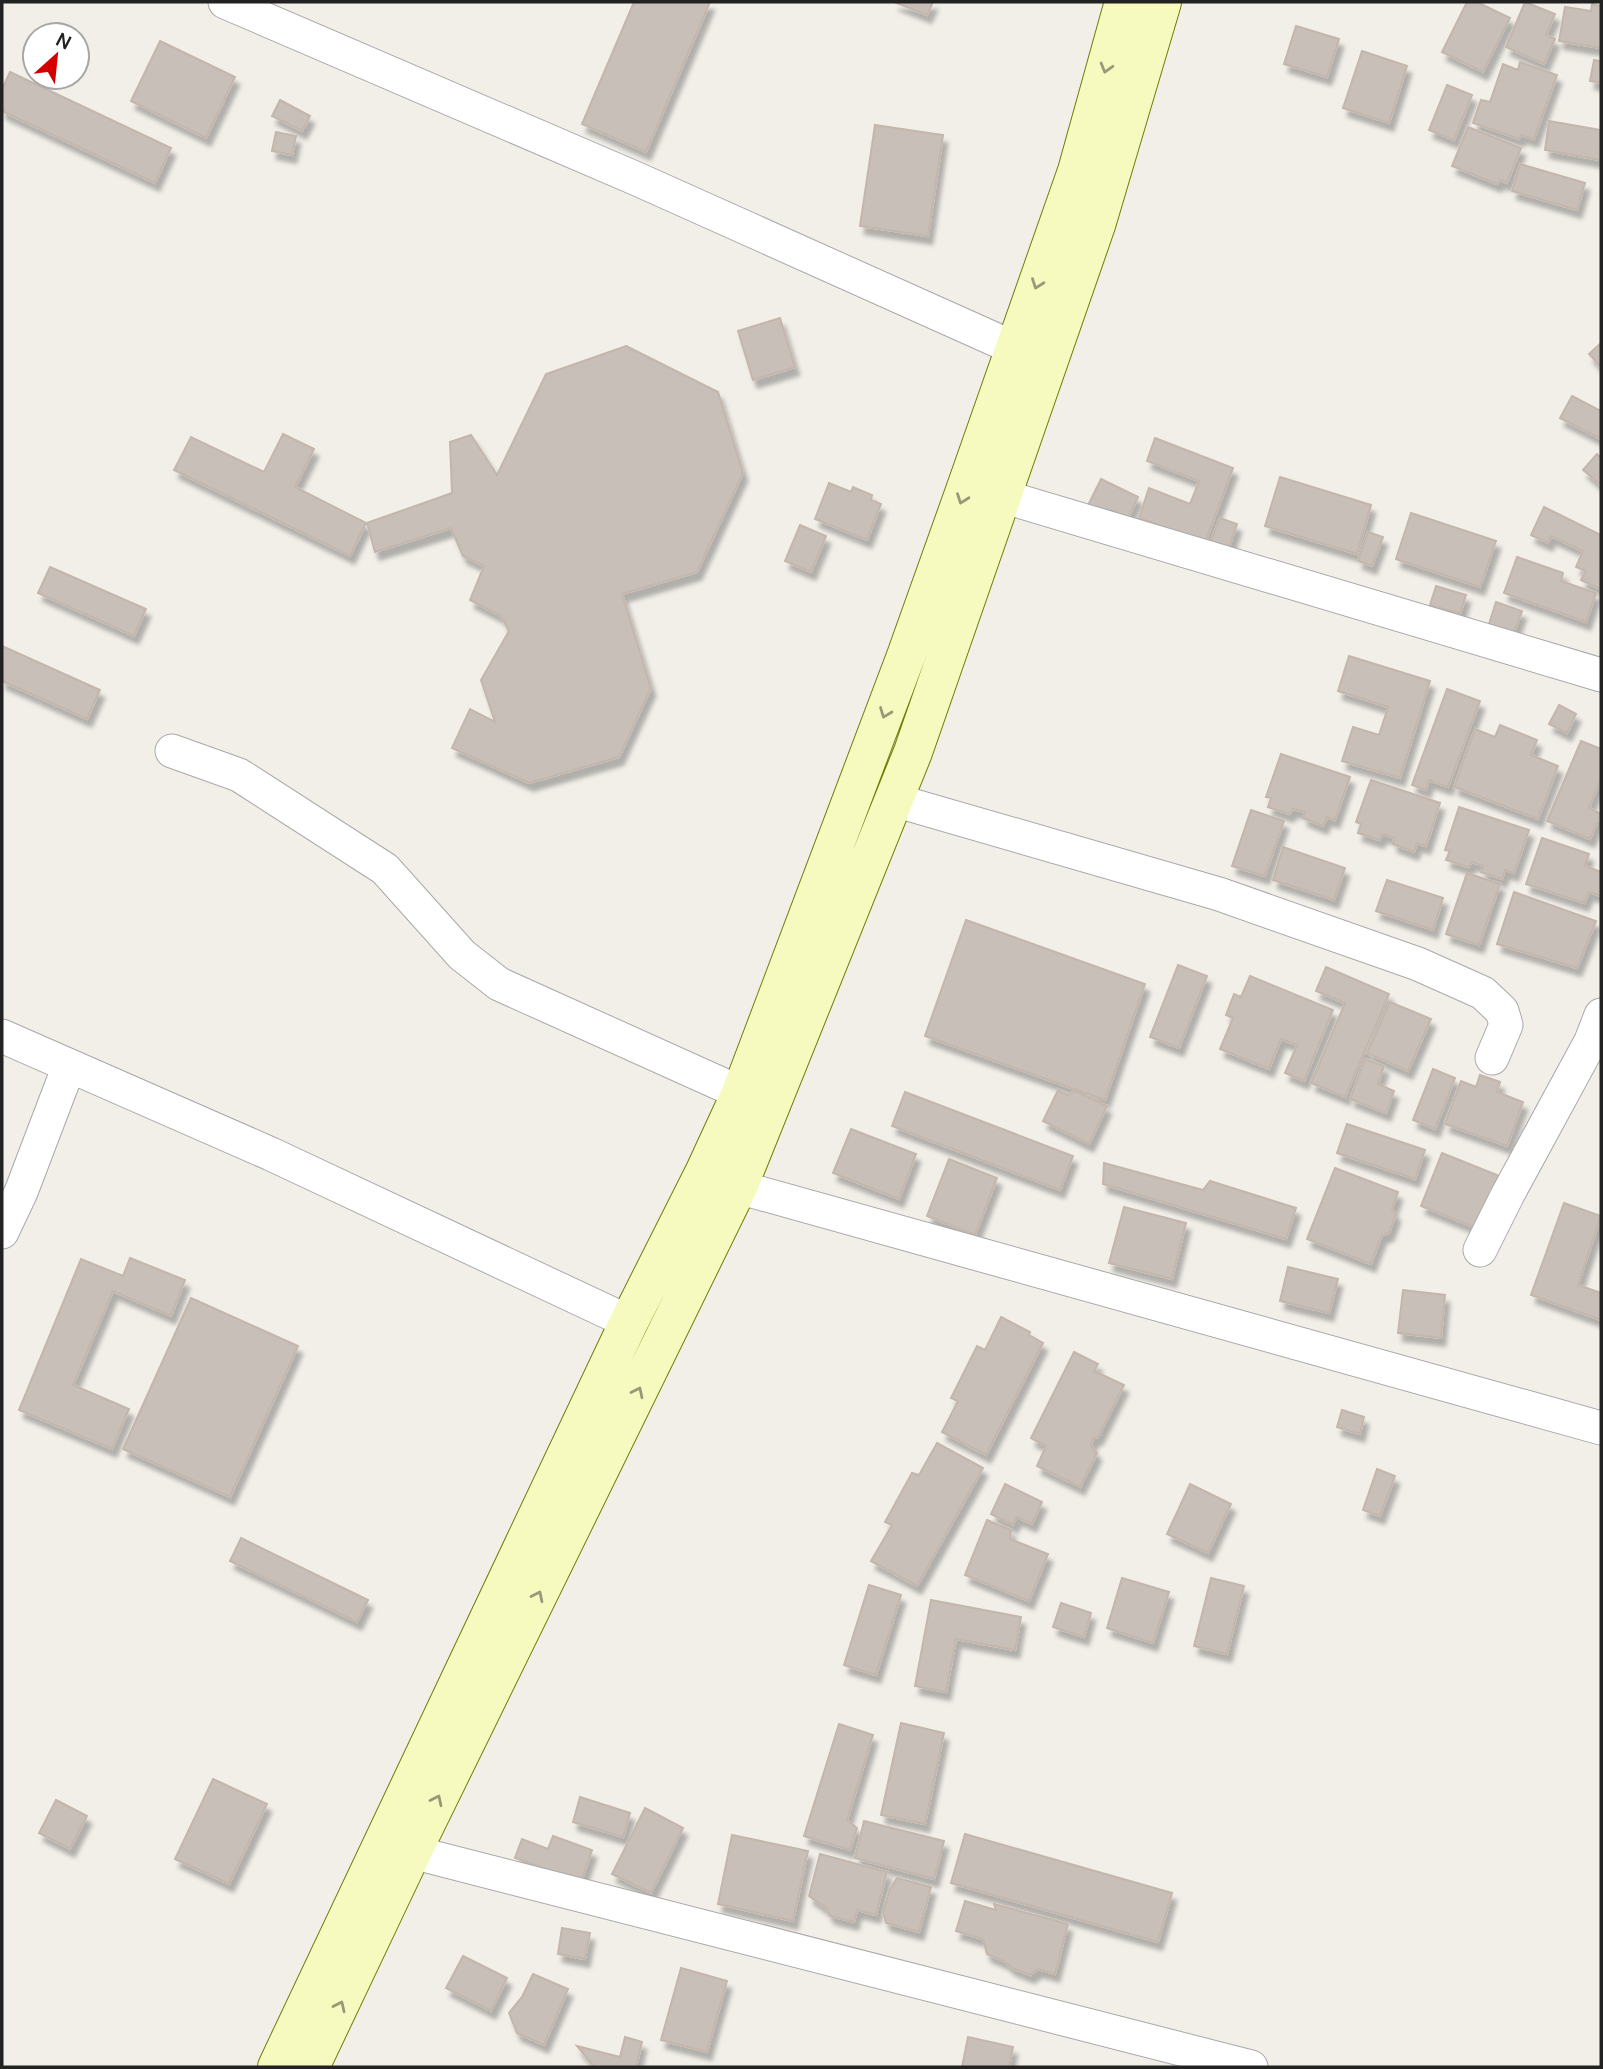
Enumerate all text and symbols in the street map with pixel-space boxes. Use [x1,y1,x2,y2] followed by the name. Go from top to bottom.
[21,21,91,91] north arrow
[52,26,76,56] text: N
[1099,61,1114,73] one-way arrow
[1031,278,1045,290] one-way arrow
[956,493,970,505] one-way arrow
[879,706,893,718] one-way arrow
[630,1387,644,1399] one-way arrow
[529,1591,543,1603] one-way arrow
[429,1795,443,1807] one-way arrow
[331,2000,345,2013] one-way arrow

